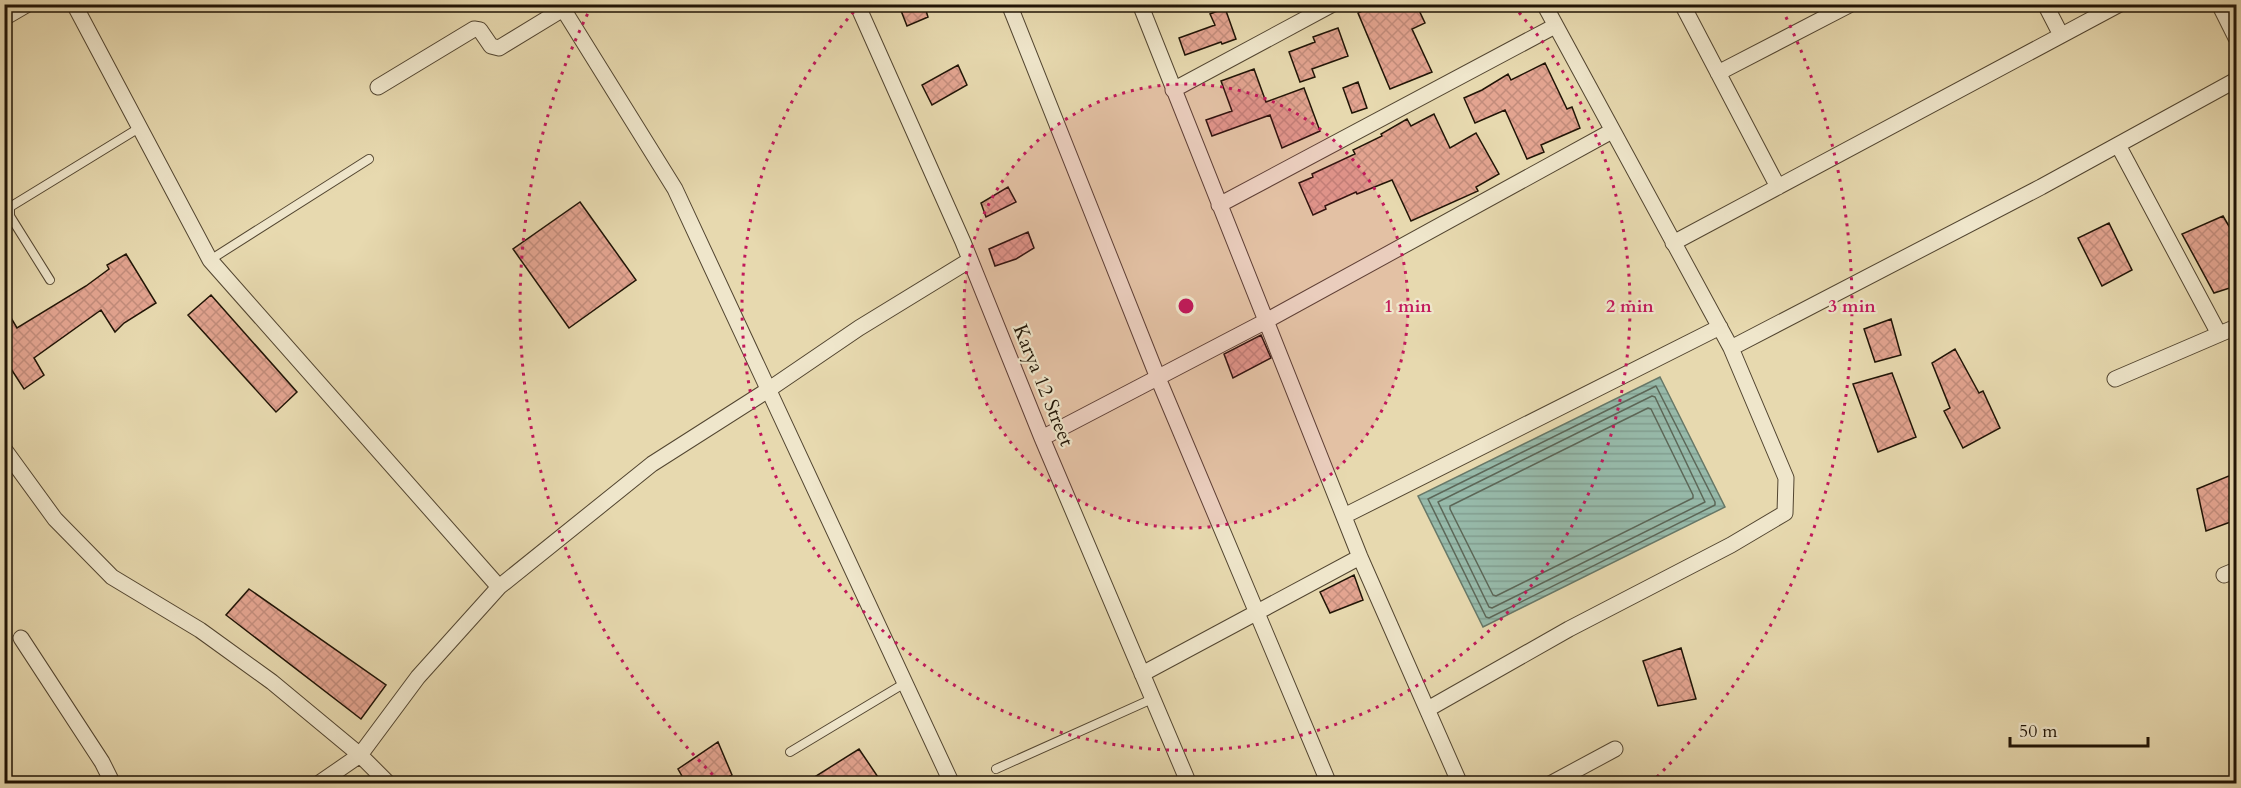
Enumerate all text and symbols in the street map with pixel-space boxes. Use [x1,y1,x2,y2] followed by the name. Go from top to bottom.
[1384,294,1432,319] text: 1 min
[1606,294,1654,319] text: 2 min
[1828,294,1876,319] text: 3 min
[1176,296,1196,316] centre of rings
[1007,320,1081,451] street label: Karya 12 Street
[2010,710,2148,748] scale bar
[2019,719,2058,744] text: 50 m

